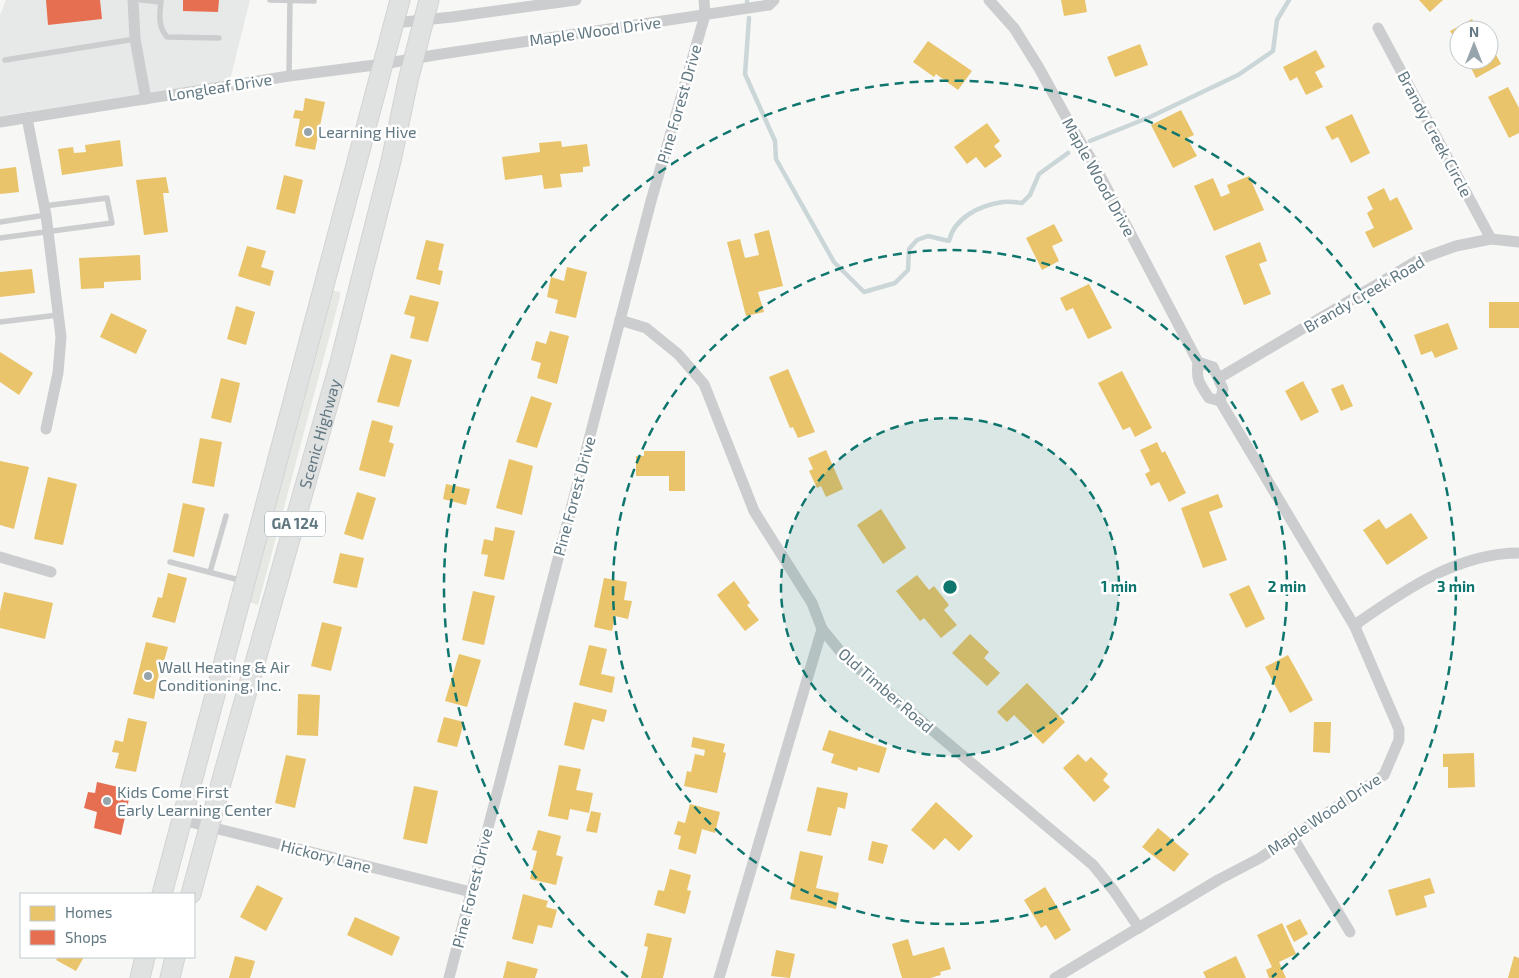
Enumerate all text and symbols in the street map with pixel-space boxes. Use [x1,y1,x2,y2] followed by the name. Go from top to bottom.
[528,12,662,49] street label: Maple Wood Drive
[1449,20,1499,70] north arrow
[1469,23,1479,40] text: N
[652,42,705,166] street label: Pine Forest Drive
[1394,68,1477,200] street label: Brandy Creek Circle
[167,69,273,104] street label: Longleaf Drive
[1059,114,1140,239] street label: Maple Wood Drive
[318,122,417,141] place label: Learning Hive
[302,126,314,138] marker: Learning Hive
[1300,251,1427,336] street label: Brandy Creek Road
[295,376,344,491] street label: Scenic Highway
[548,434,599,558] street label: Pine Forest Drive
[265,512,325,536] road number: GA 124
[1101,577,1137,595] text: 1 min
[1268,577,1306,595] text: 2 min
[1437,577,1475,595] text: 3 min
[941,578,959,596] centre of rings
[835,643,938,736] street label: Old Timber Road
[158,657,291,694] place label: Wall Heating & Air Conditioning, Inc.
[142,670,154,682] marker: Wall Heating & Air Conditioning, Inc.
[1263,769,1384,859] street label: Maple Wood Drive
[117,782,273,819] place label: Kids Come First Early Learning Center
[101,795,113,807] marker: Kids Come First Early Learning Center
[447,826,496,950] street label: Pine Forest Drive
[279,835,373,876] street label: Hickory Lane
[20,893,195,958] legend
[65,903,112,921] text: Homes
[65,928,107,946] text: Shops

